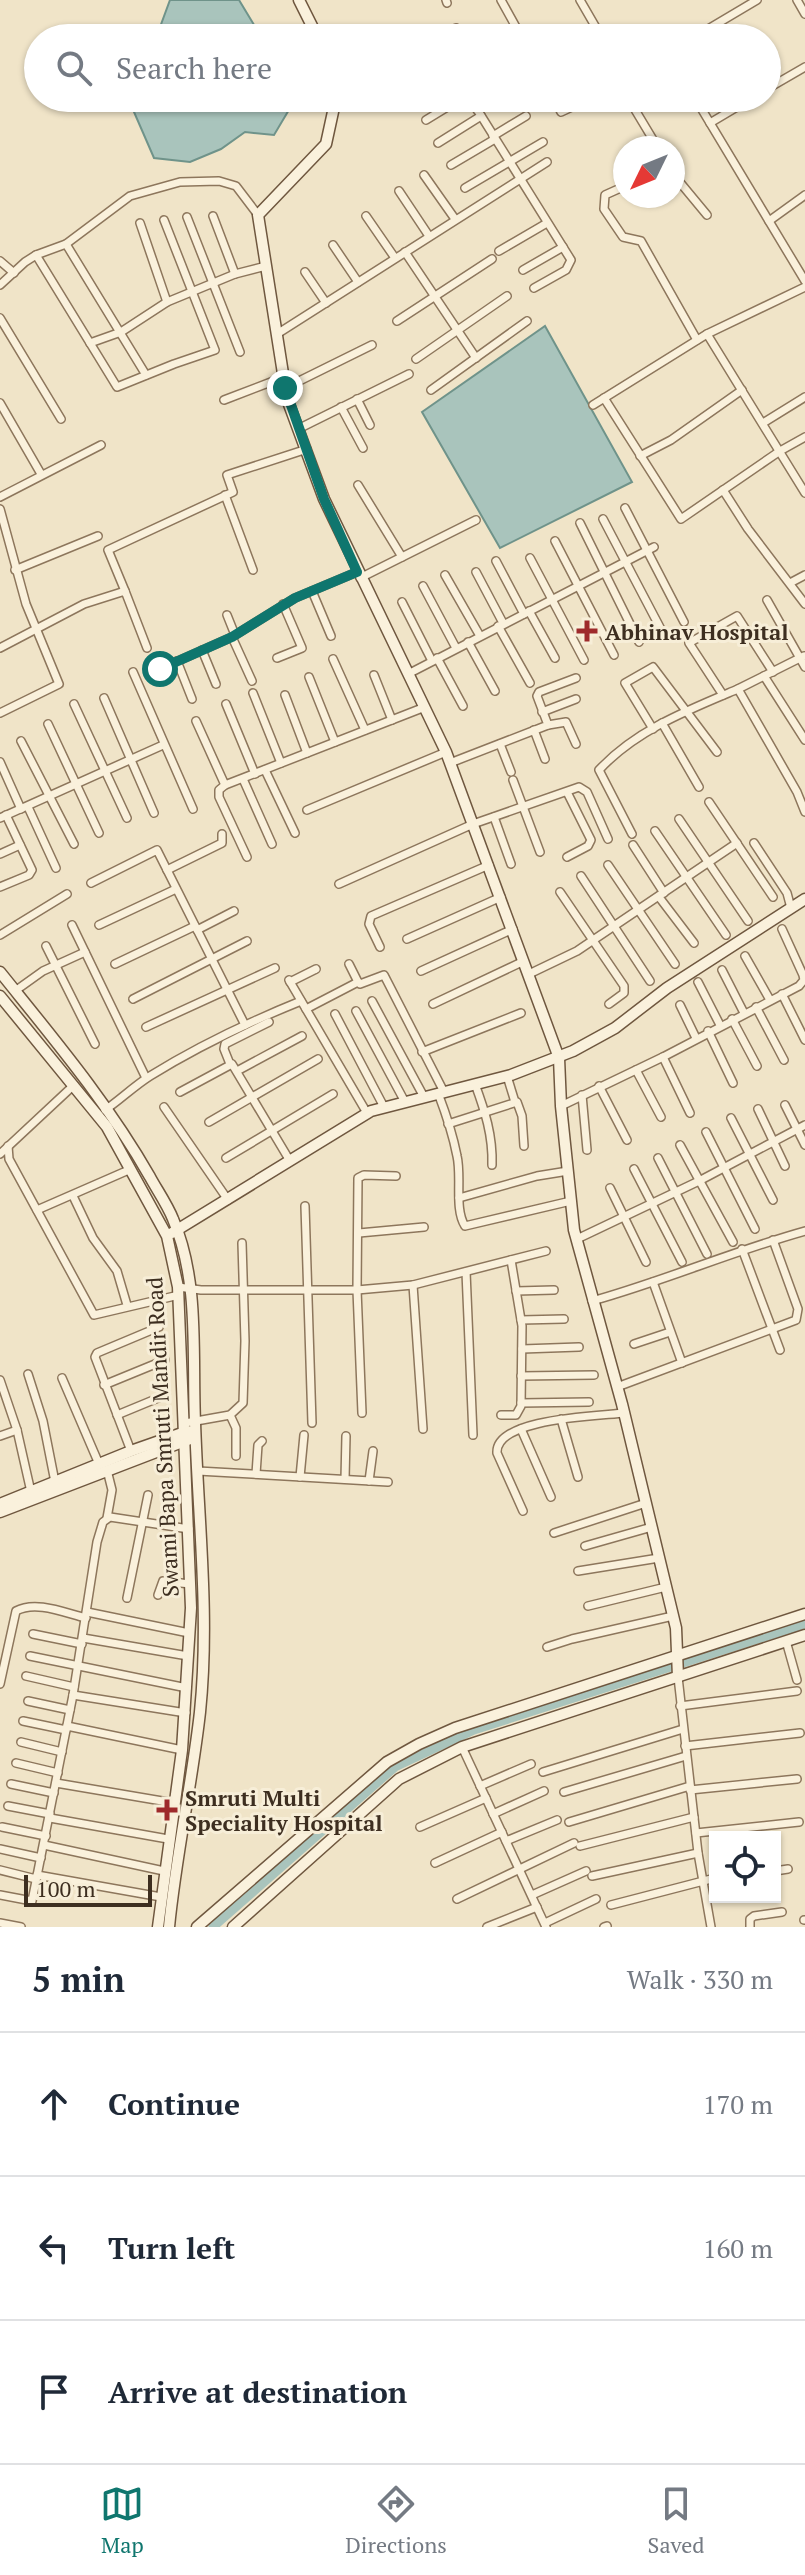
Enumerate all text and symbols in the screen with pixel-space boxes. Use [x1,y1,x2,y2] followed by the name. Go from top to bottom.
[24,24,781,112] search box
[52,46,96,90] icon: search
[116,48,272,88] text: Search here
[613,136,685,208] north arrow
[267,370,303,406] route end
[605,617,789,646] place label: Abhinav Hospital
[576,620,598,642] marker: Abhinav Hospital
[142,651,178,687] route start
[139,1276,185,1598] street label: Swami Bapa Smruti Mandir Road
[185,1783,382,1837] place label: Smruti Multi Speciality Hospital
[156,1799,178,1821] marker: Smruti Multi Speciality Hospital
[709,1831,781,1903] map controls
[709,1831,781,1903] button: locate
[24,1871,152,1907] scale bar
[36,1874,96,1903] text: 100 m
[32,1957,125,2002] text: 5 min
[627,1962,773,1996] text: Walk · 330 m
[32,2082,76,2126] icon: ahead
[108,2084,240,2124] text: Continue
[703,2087,773,2121] text: 170 m
[32,2226,76,2270] icon: left
[108,2228,235,2268] text: Turn left
[703,2231,773,2265] text: 160 m
[32,2370,76,2414] icon: arrive
[108,2372,407,2412] text: Arrive at destination
[100,2482,144,2559] tab: Map
[345,2482,447,2559] tab: Directions
[648,2482,705,2559] tab: Saved

